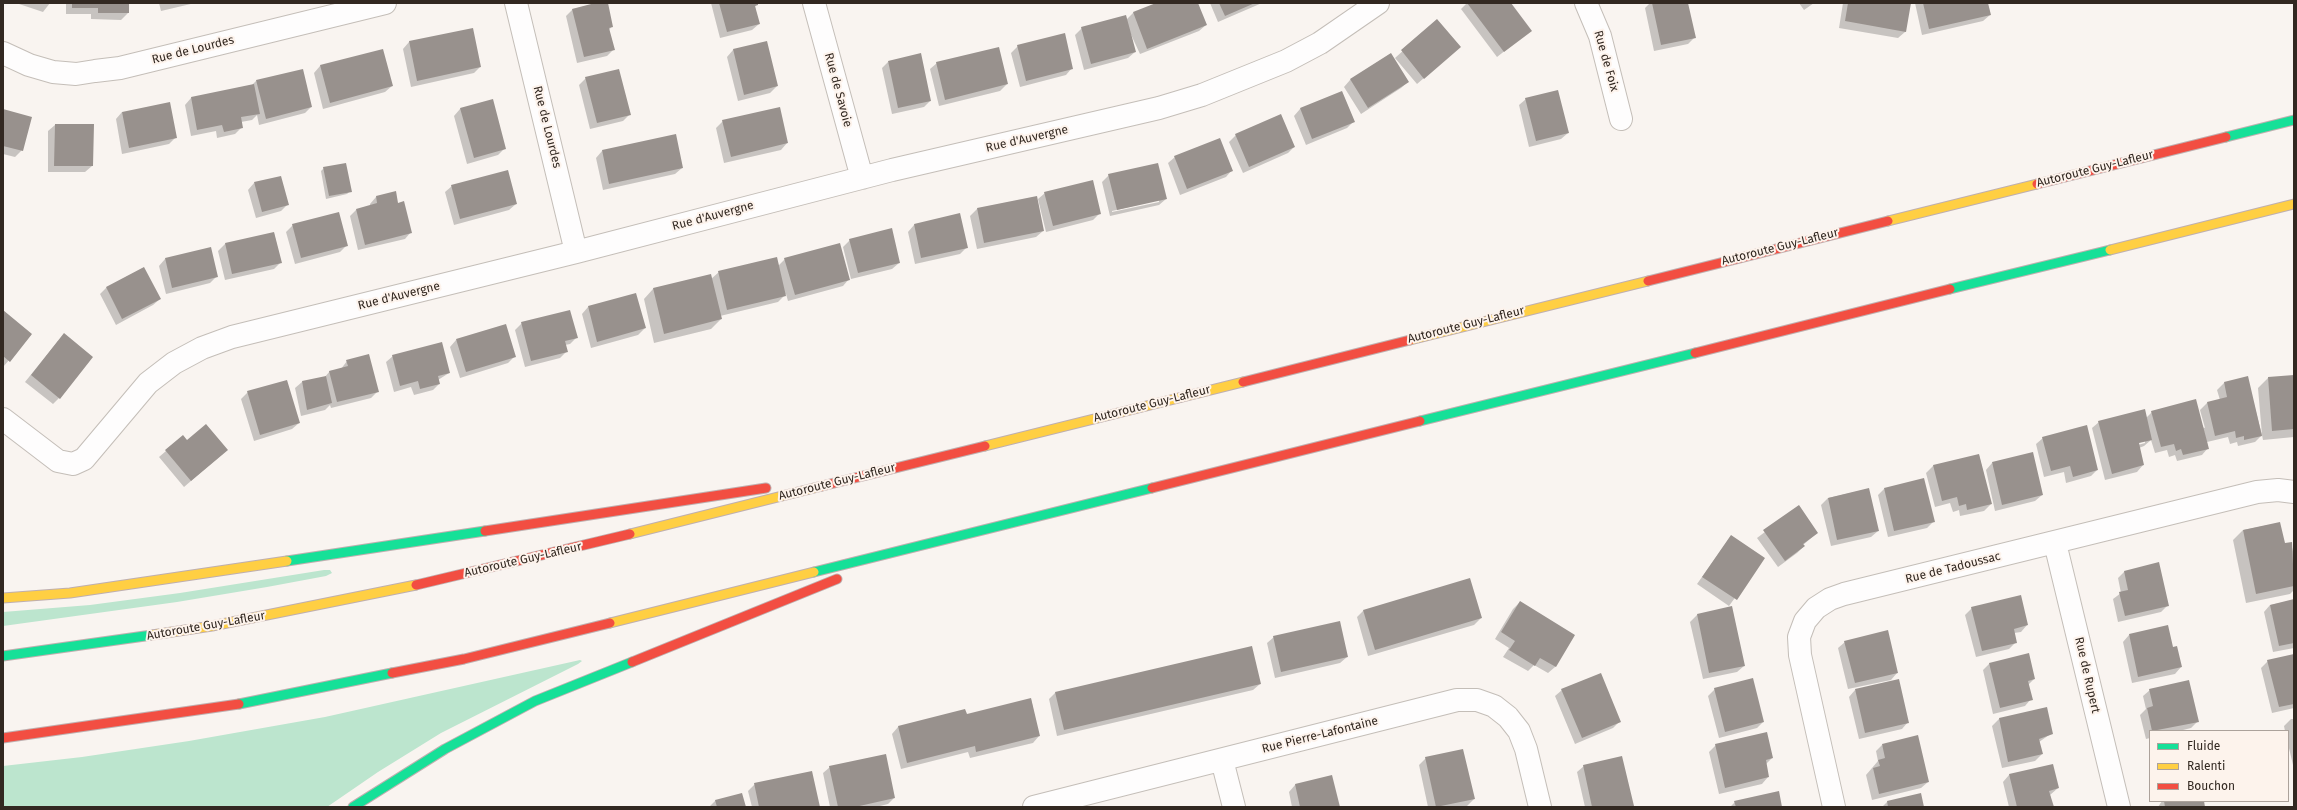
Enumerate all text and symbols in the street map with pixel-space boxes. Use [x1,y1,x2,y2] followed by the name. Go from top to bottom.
[1590,29,1622,93] street label: Rue de Foix
[150,33,236,67] street label: Rue de Lourdes
[821,51,855,129] street label: Rue de Savoie
[530,84,564,170] street label: Rue de Lourdes
[984,123,1070,155] street label: Rue d'Auvergne
[2035,148,2155,190] street label: Autoroute Guy-Lafleur
[671,198,755,234] street label: Rue d'Auvergne
[1720,226,1840,268] street label: Autoroute Guy-Lafleur
[357,279,441,313] street label: Rue d'Auvergne
[1406,304,1526,346] street label: Autoroute Guy-Lafleur
[1092,383,1212,425] street label: Autoroute Guy-Lafleur
[777,461,897,503] street label: Autoroute Guy-Lafleur
[463,539,583,581] street label: Autoroute Guy-Lafleur
[1904,549,2002,587] street label: Rue de Tadoussac
[146,608,266,644] street label: Autoroute Guy-Lafleur
[2071,636,2103,714] street label: Rue de Rupert
[1260,714,1380,756] street label: Rue Pierre-Lafontaine
[2149,730,2289,802] legend
[2187,739,2220,753] text: Fluide
[2187,759,2225,773] text: Ralenti
[2187,779,2235,793] text: Bouchon

